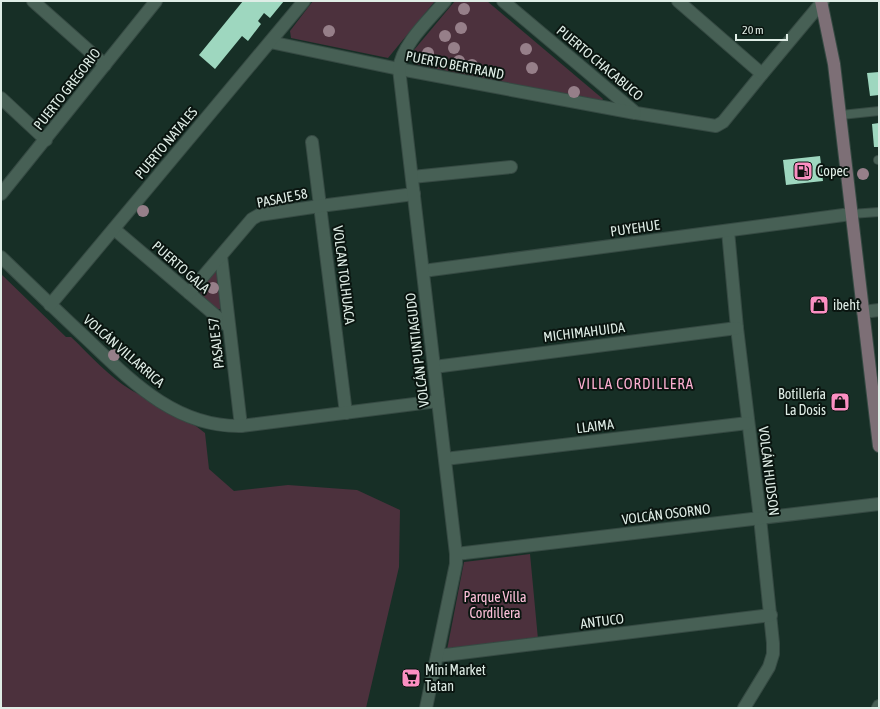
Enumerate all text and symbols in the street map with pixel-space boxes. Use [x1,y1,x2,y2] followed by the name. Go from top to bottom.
[736,16,787,42] scale bar
[554,22,646,104] street label: PUERTO CHACABUCO
[742,23,764,37] text: 20 m
[30,45,104,133] street label: PUERTO GREGORIO
[405,48,506,82] street label: PUERTO BERTRAND
[131,104,201,182] street label: PUERTO NATALES
[792,160,814,182] fuel station icon: Copec
[817,163,849,179] place label: Copec
[255,185,309,211] street label: PASAJE 58
[609,217,661,239] street label: PUYEHUE
[330,225,358,325] street label: VOLCAN TOLHUACA
[149,238,213,296] street label: PUERTO GALA
[402,292,432,408] street label: VOLCÁN PUNTIAGUDO
[808,294,830,316] shop icon: ibeht
[833,297,860,313] place label: ibeht
[80,311,168,391] street label: VOLCÁN VILLARRICA
[205,317,227,369] street label: PASAJE 57
[542,319,626,345] street label: MICHIMAHUIDA
[578,375,694,392] district label: VILLA CORDILLERA
[778,386,826,418] place label: Botillería La Dosis
[829,391,851,413] shop icon: Botillería La Dosis
[575,416,615,436] street label: LLAIMA
[756,425,782,517] street label: VOLCÁN HUDSON
[621,501,711,527] street label: VOLCÁN OSORNO
[464,589,526,621] park label: Parque Villa Cordillera
[579,610,625,632] street label: ANTUCO
[425,662,486,694] place label: Mini Market Tatan
[400,667,422,689] supermarket icon: Mini Market Tatan

